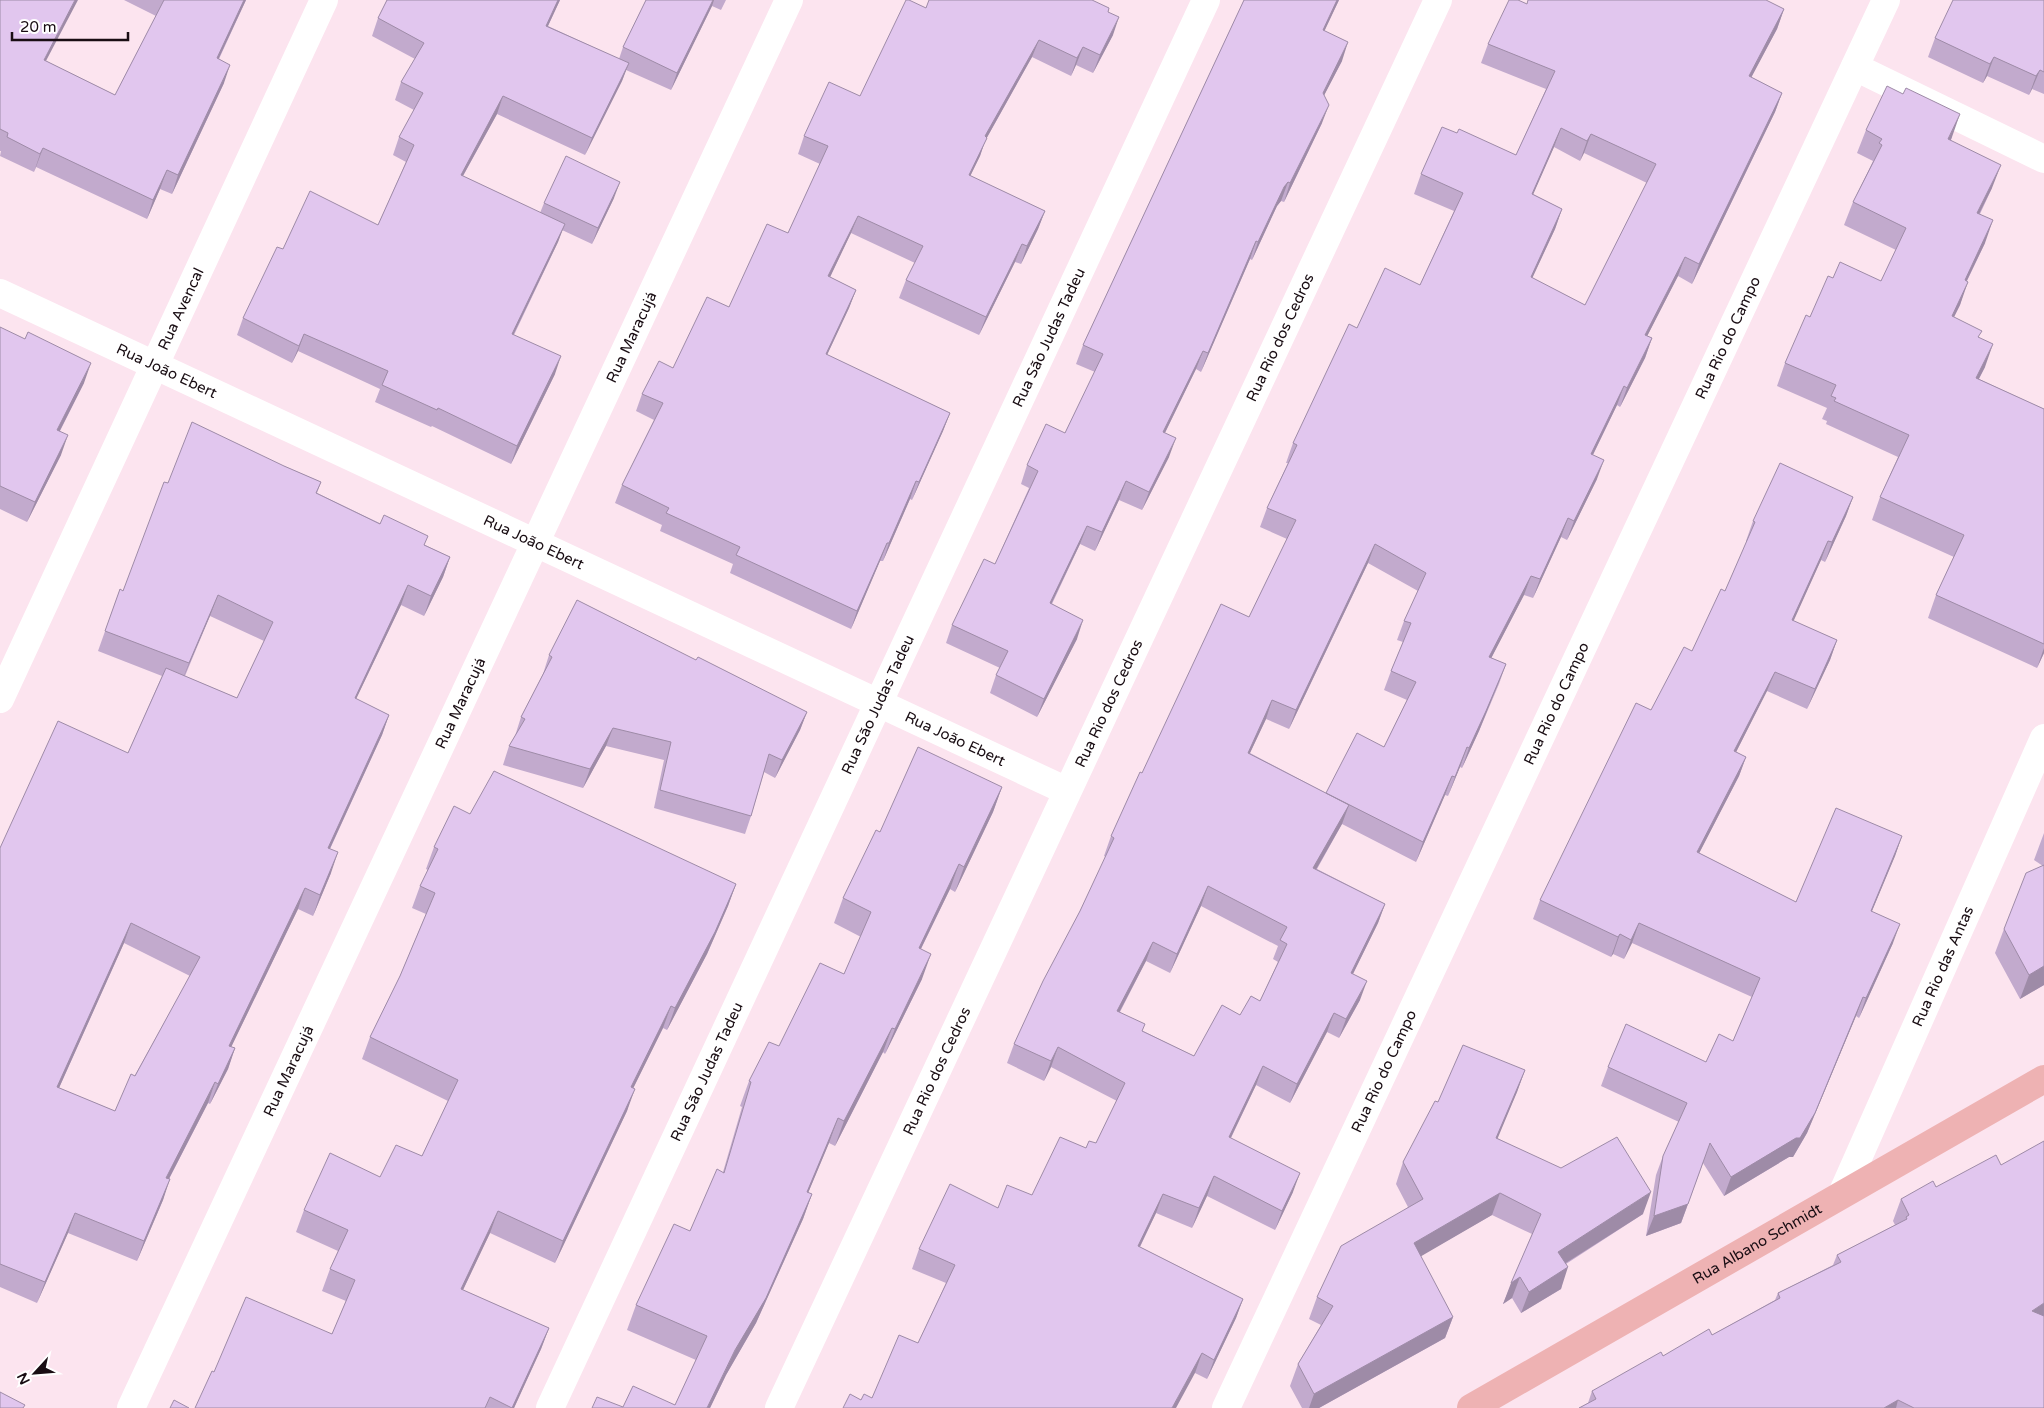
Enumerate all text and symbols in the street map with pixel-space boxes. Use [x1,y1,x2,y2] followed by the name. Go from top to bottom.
[12,10,129,42] scale bar
[20,18,57,36] text: 20 m
[154,265,208,353] street label: Rua Avencal
[1009,265,1089,410] street label: Rua São Judas Tadeu
[1242,271,1318,404] street label: Rua Rio dos Cedros
[1691,274,1764,402] street label: Rua Rio do Campo
[602,289,660,386] street label: Rua Maracujá
[114,340,220,402] street label: Rua João Ebert
[481,511,587,573] street label: Rua João Ebert
[838,632,918,777] street label: Rua São Judas Tadeu
[1071,636,1146,770] street label: Rua Rio dos Cedros
[1520,639,1593,768] street label: Rua Rio do Campo
[431,655,489,752] street label: Rua Maracujá
[902,708,1008,770] street label: Rua João Ebert
[1908,903,1977,1029] street label: Rua Rio das Antas
[667,999,747,1144] street label: Rua São Judas Tadeu
[899,1004,974,1138] street label: Rua Rio dos Cedros
[1347,1007,1420,1135] street label: Rua Rio do Campo
[259,1022,318,1119] street label: Rua Maracujá
[1689,1199,1825,1288] street label: Rua Albano Schmidt
[10,1348,60,1398] north arrow
[14,1370,34,1387] text: N

